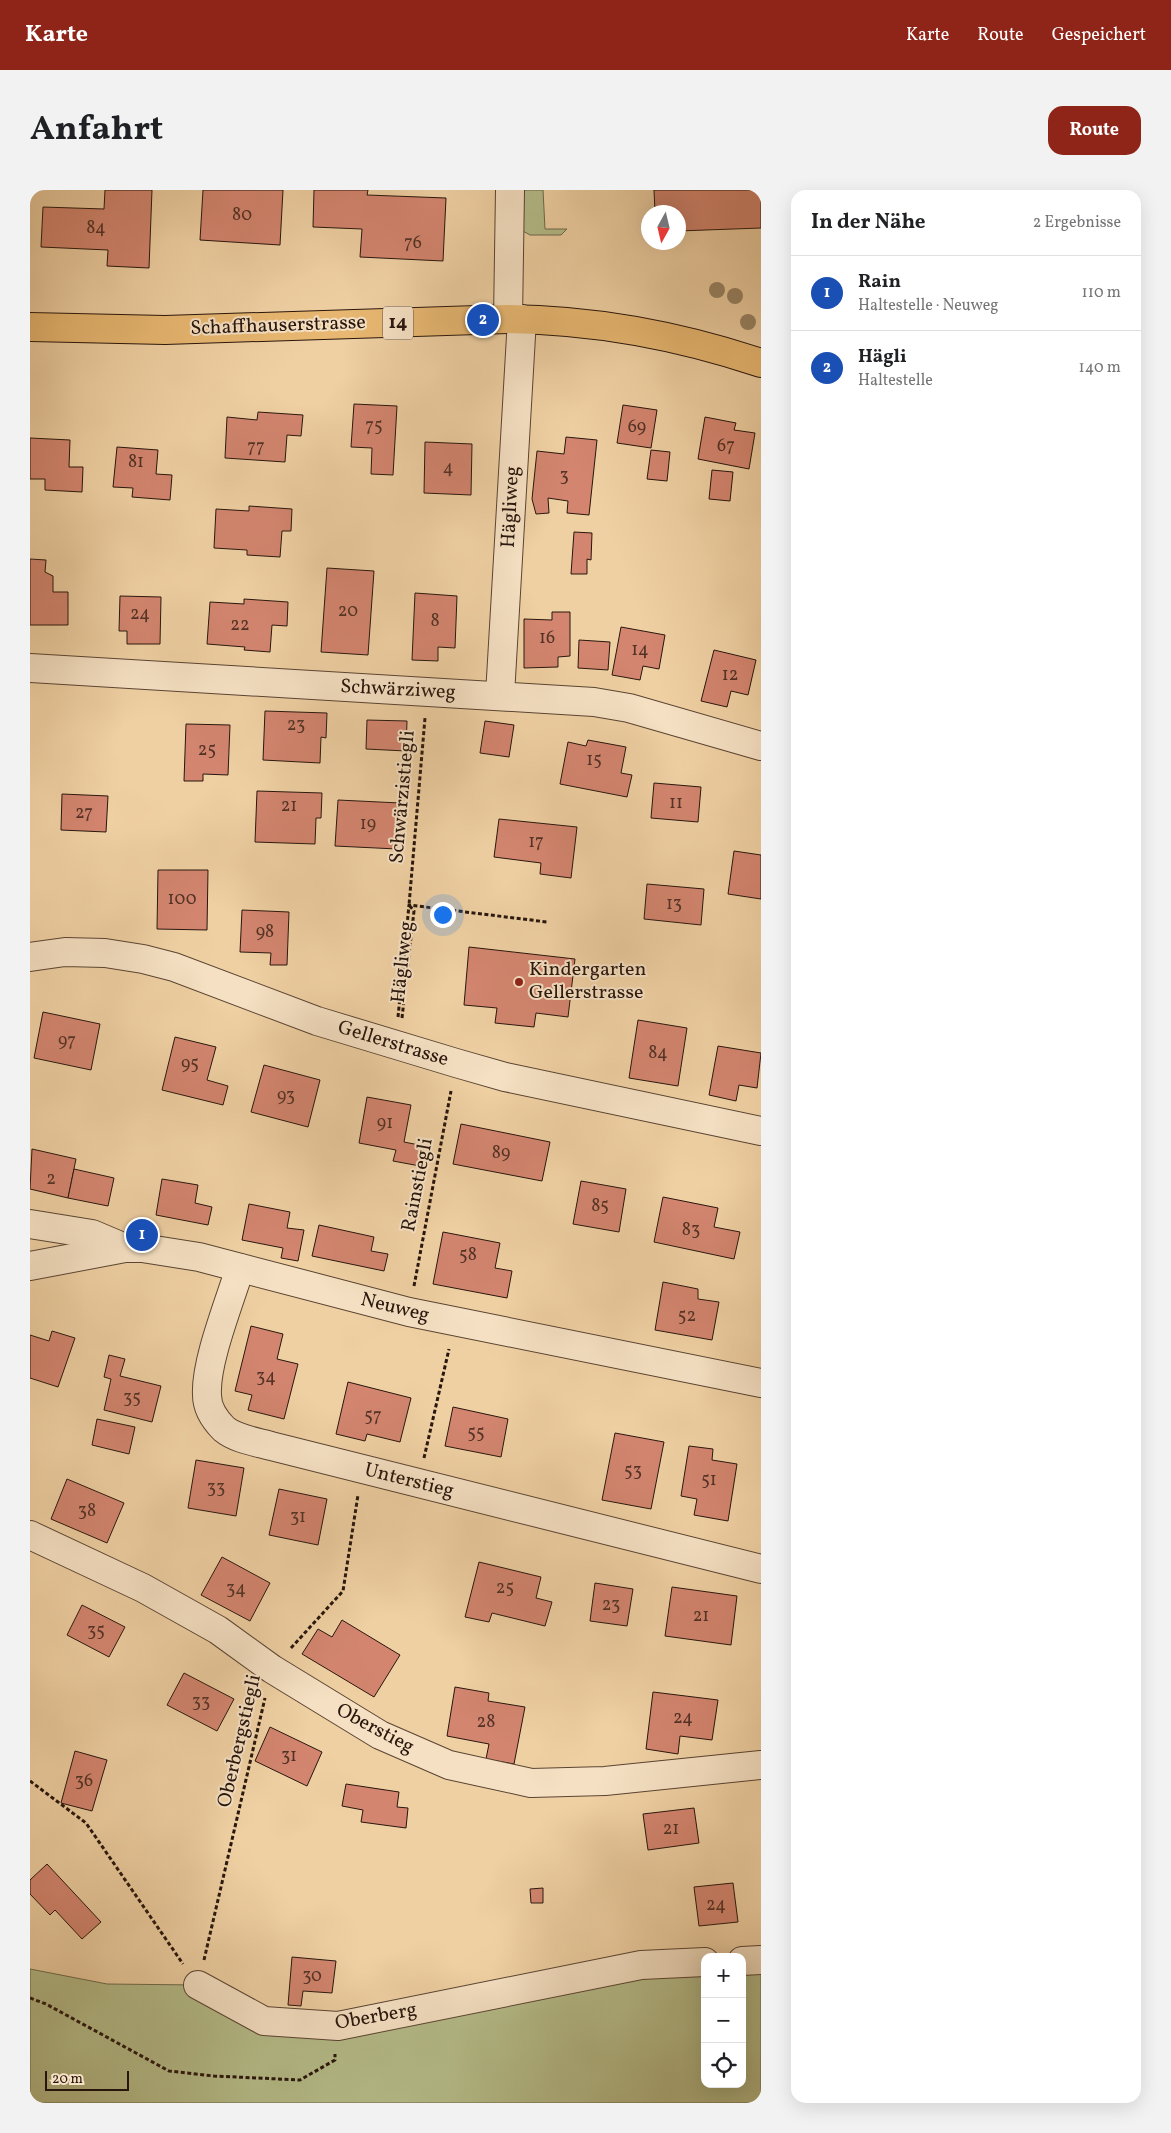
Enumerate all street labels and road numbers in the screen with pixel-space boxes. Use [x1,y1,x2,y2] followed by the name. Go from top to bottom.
[383,306,413,340] road number: 14
[190,309,366,343] street label: Schaffhauserstrasse
[495,465,527,549] street label: Hägliweg
[340,673,456,707] street label: Schwärziweg
[383,729,423,865] street label: Schwärzistiegli
[385,920,421,1004] street label: Hägliweg
[334,1014,452,1074] street label: Gellerstrasse
[395,1136,441,1234] street label: Rainstiegli
[358,1286,432,1330] street label: Neuweg
[361,1456,457,1506] street label: Unterstieg
[211,1672,269,1810] street label: Oberbergstiegli
[331,1697,419,1761] street label: Oberstieg
[333,1996,419,2038] street label: Oberberg

